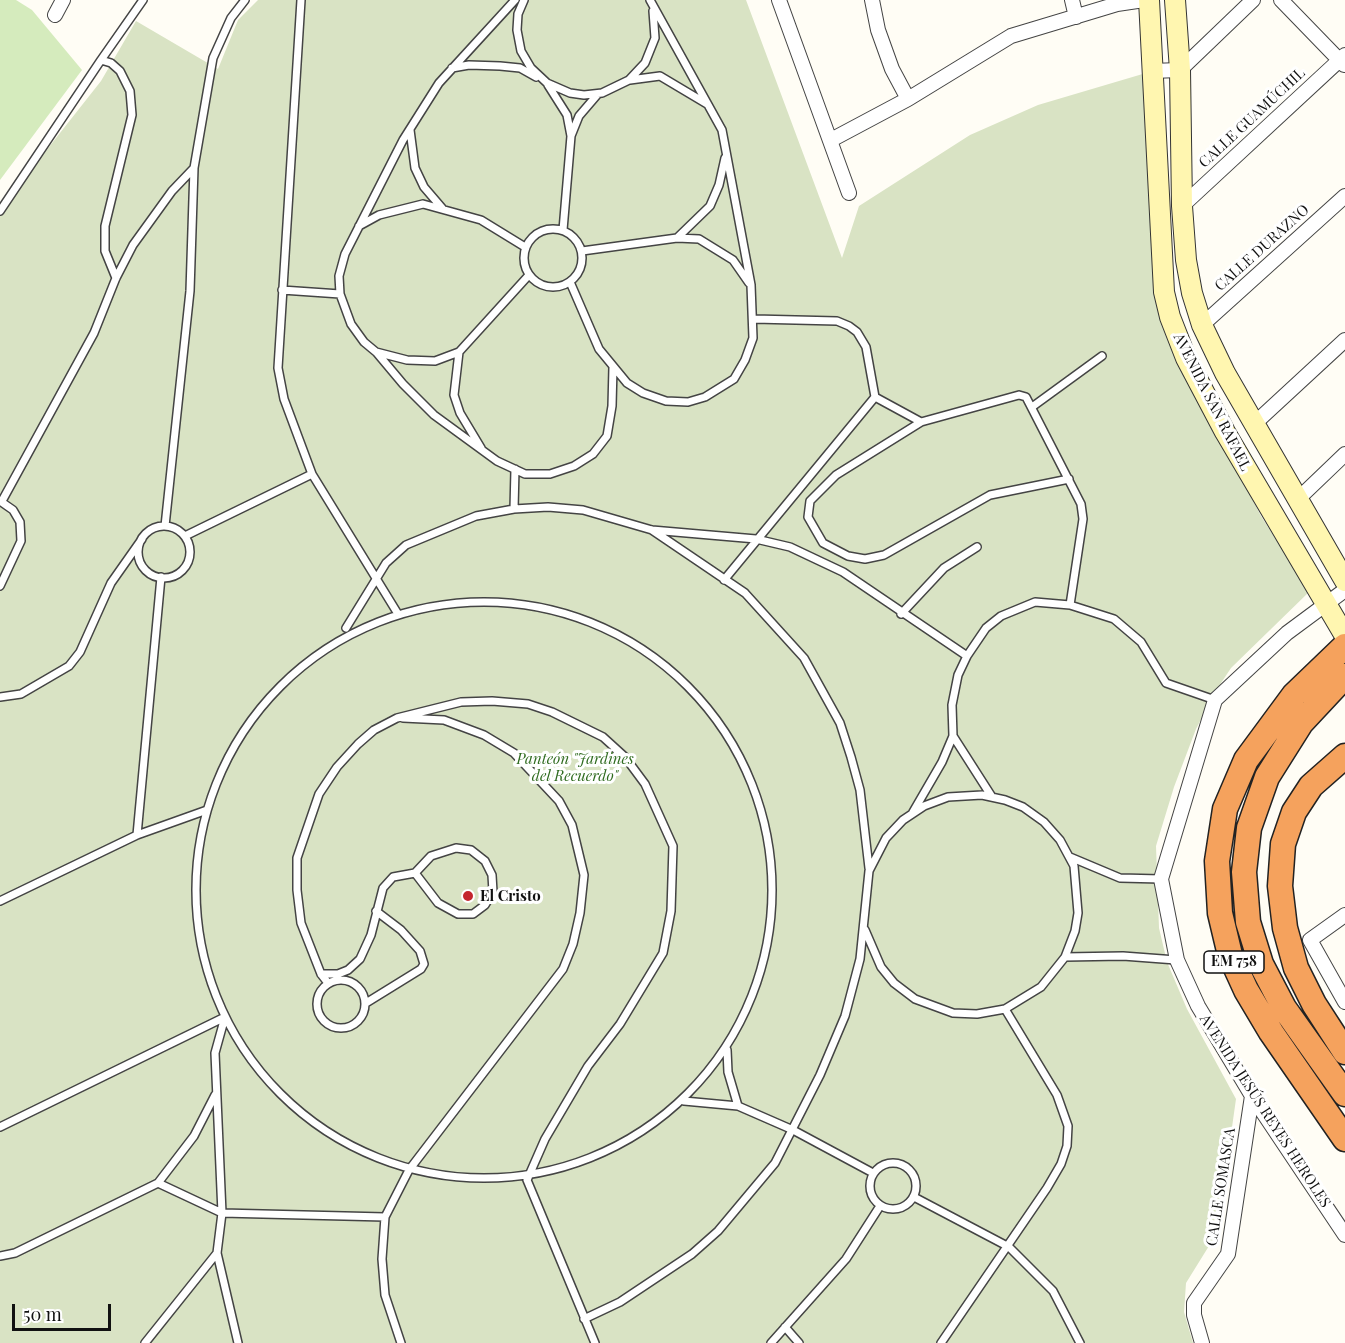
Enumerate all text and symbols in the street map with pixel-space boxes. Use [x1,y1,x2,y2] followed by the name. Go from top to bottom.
[1195,64,1309,172] street label: CALLE GUAMÚCHIL
[1211,201,1313,295] street label: CALLE DURAZNO
[1169,330,1255,474] street label: AVENIDA SAN RAFAEL
[516,750,634,785] park label: Panteón "Jardines del Recuerdo"
[480,887,541,905] place label: El Cristo
[461,889,475,903] marker: El Cristo
[1204,951,1264,973] road number: EM 758
[1196,1011,1334,1211] street label: AVENIDA JESÚS REYES HEROLES
[1203,1127,1239,1247] street label: CALLE SOMASCA
[15,1292,114,1330] scale bar
[23,1302,62,1326] text: 50 m

